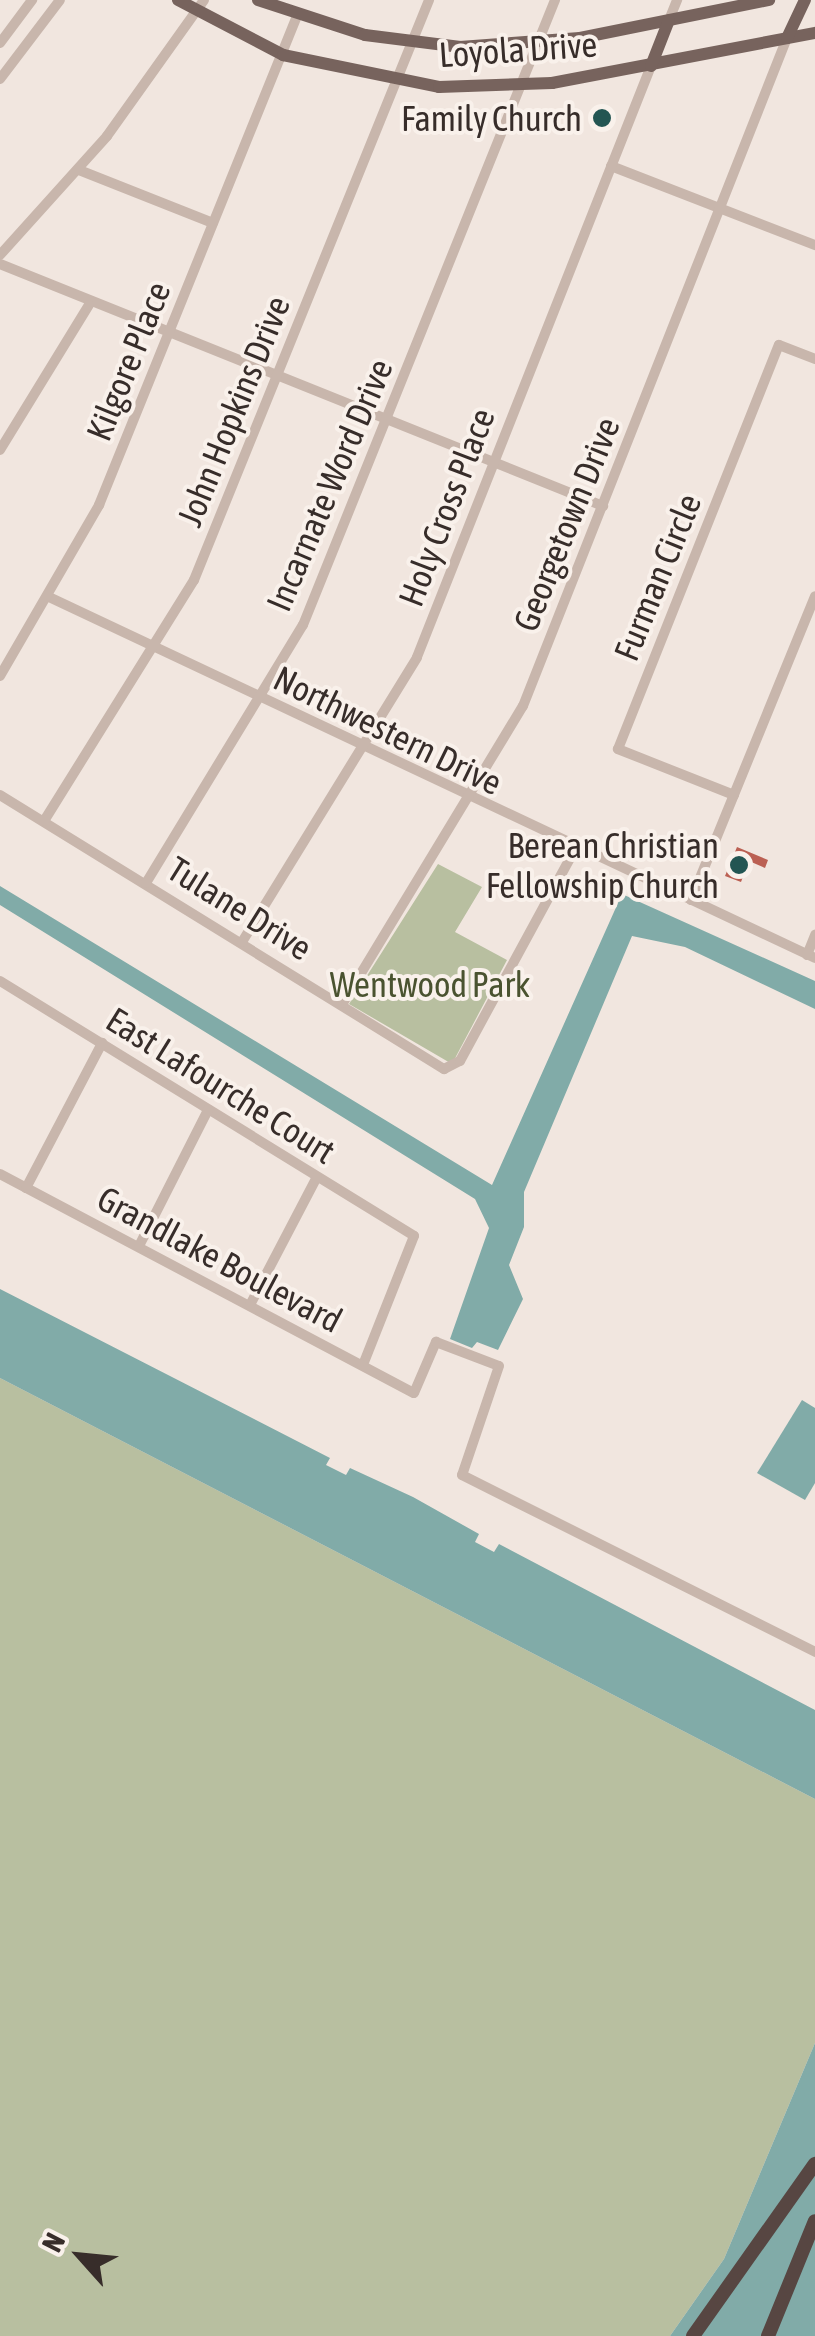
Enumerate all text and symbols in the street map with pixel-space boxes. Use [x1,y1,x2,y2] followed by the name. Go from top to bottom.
[438,23,598,75] street label: Loyola Drive
[401,97,582,139] place label: Family Church
[591,107,613,129] marker: Family Church
[77,276,179,446] street label: Kilgore Place
[168,290,298,532] street label: John Hopkins Drive
[257,353,401,617] street label: Incarnate Word Drive
[389,402,503,612] street label: Holy Cross Place
[504,411,628,637] street label: Georgetown Drive
[605,487,709,667] street label: Furman Circle
[267,657,509,803] street label: Northwestern Drive
[486,824,719,906] place label: Berean Christian Fellowship Church
[160,847,320,969] street label: Tulane Drive
[728,854,750,876] marker: Berean Christian Fellowship Church
[330,963,530,1005] park label: Wentwood Park
[99,998,343,1172] street label: East Lafourche Court
[91,1177,349,1341] street label: Grandlake Boulevard
[30,2206,130,2306] north arrow
[35,2228,71,2257] text: N

